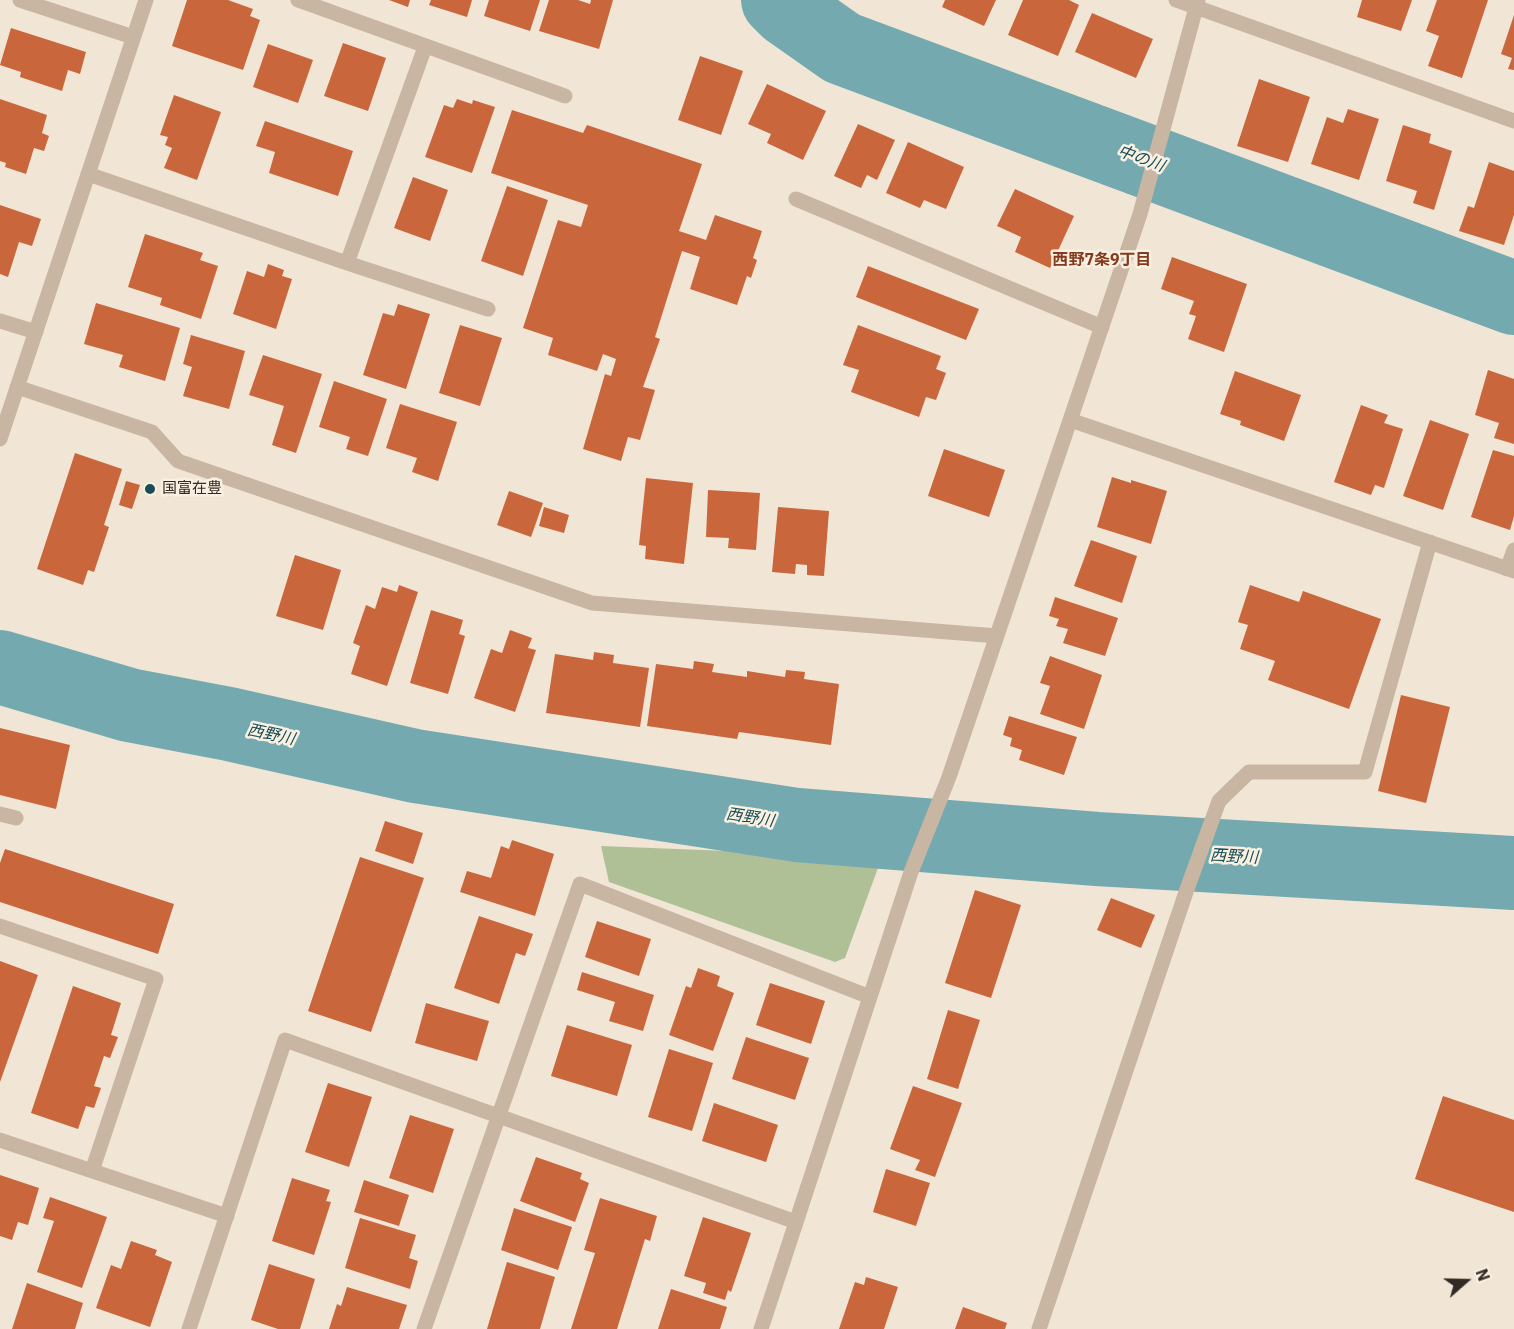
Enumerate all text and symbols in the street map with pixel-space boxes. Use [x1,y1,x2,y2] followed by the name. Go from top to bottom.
[1115,142,1167,176] water label: 中の川
[1052,250,1152,270] district label: 西野7条9丁目
[162,480,222,498] place label: 国富在豊
[143,482,157,496] marker: 国富在豊
[246,721,296,749] water label: 西野川
[725,805,775,831] water label: 西野川
[1210,846,1258,868] water label: 西野川
[1436,1251,1496,1311] north arrow
[1472,1266,1494,1284] text: N

